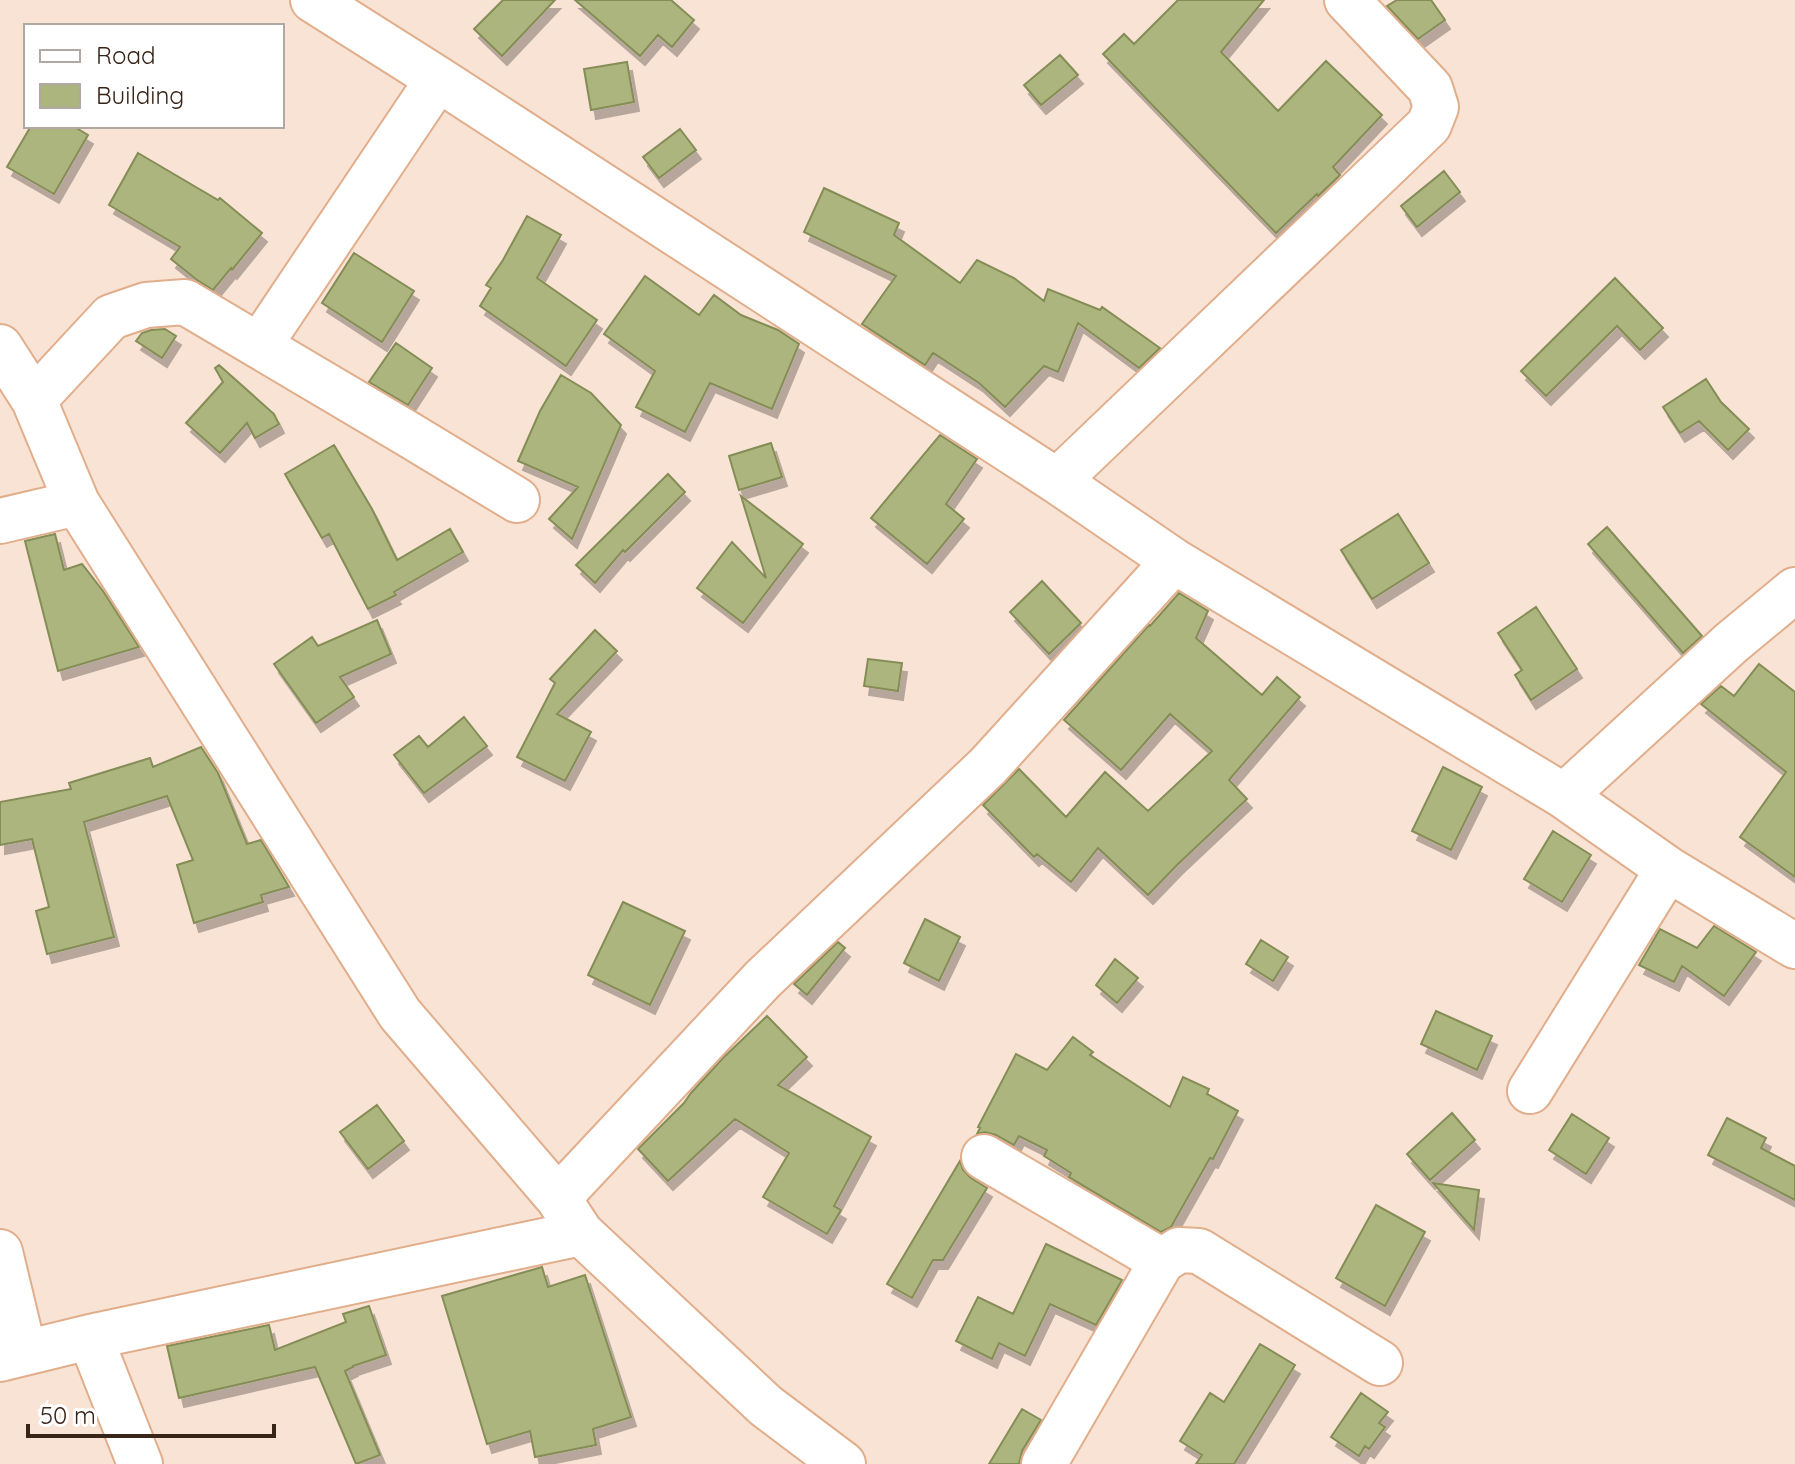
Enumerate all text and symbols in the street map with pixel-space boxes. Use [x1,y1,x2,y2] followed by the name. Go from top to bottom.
[24,24,284,128] legend
[96,40,156,70] text: Road
[96,80,184,110] text: Building
[28,1388,274,1438] scale bar
[40,1400,96,1430] text: 50 m

